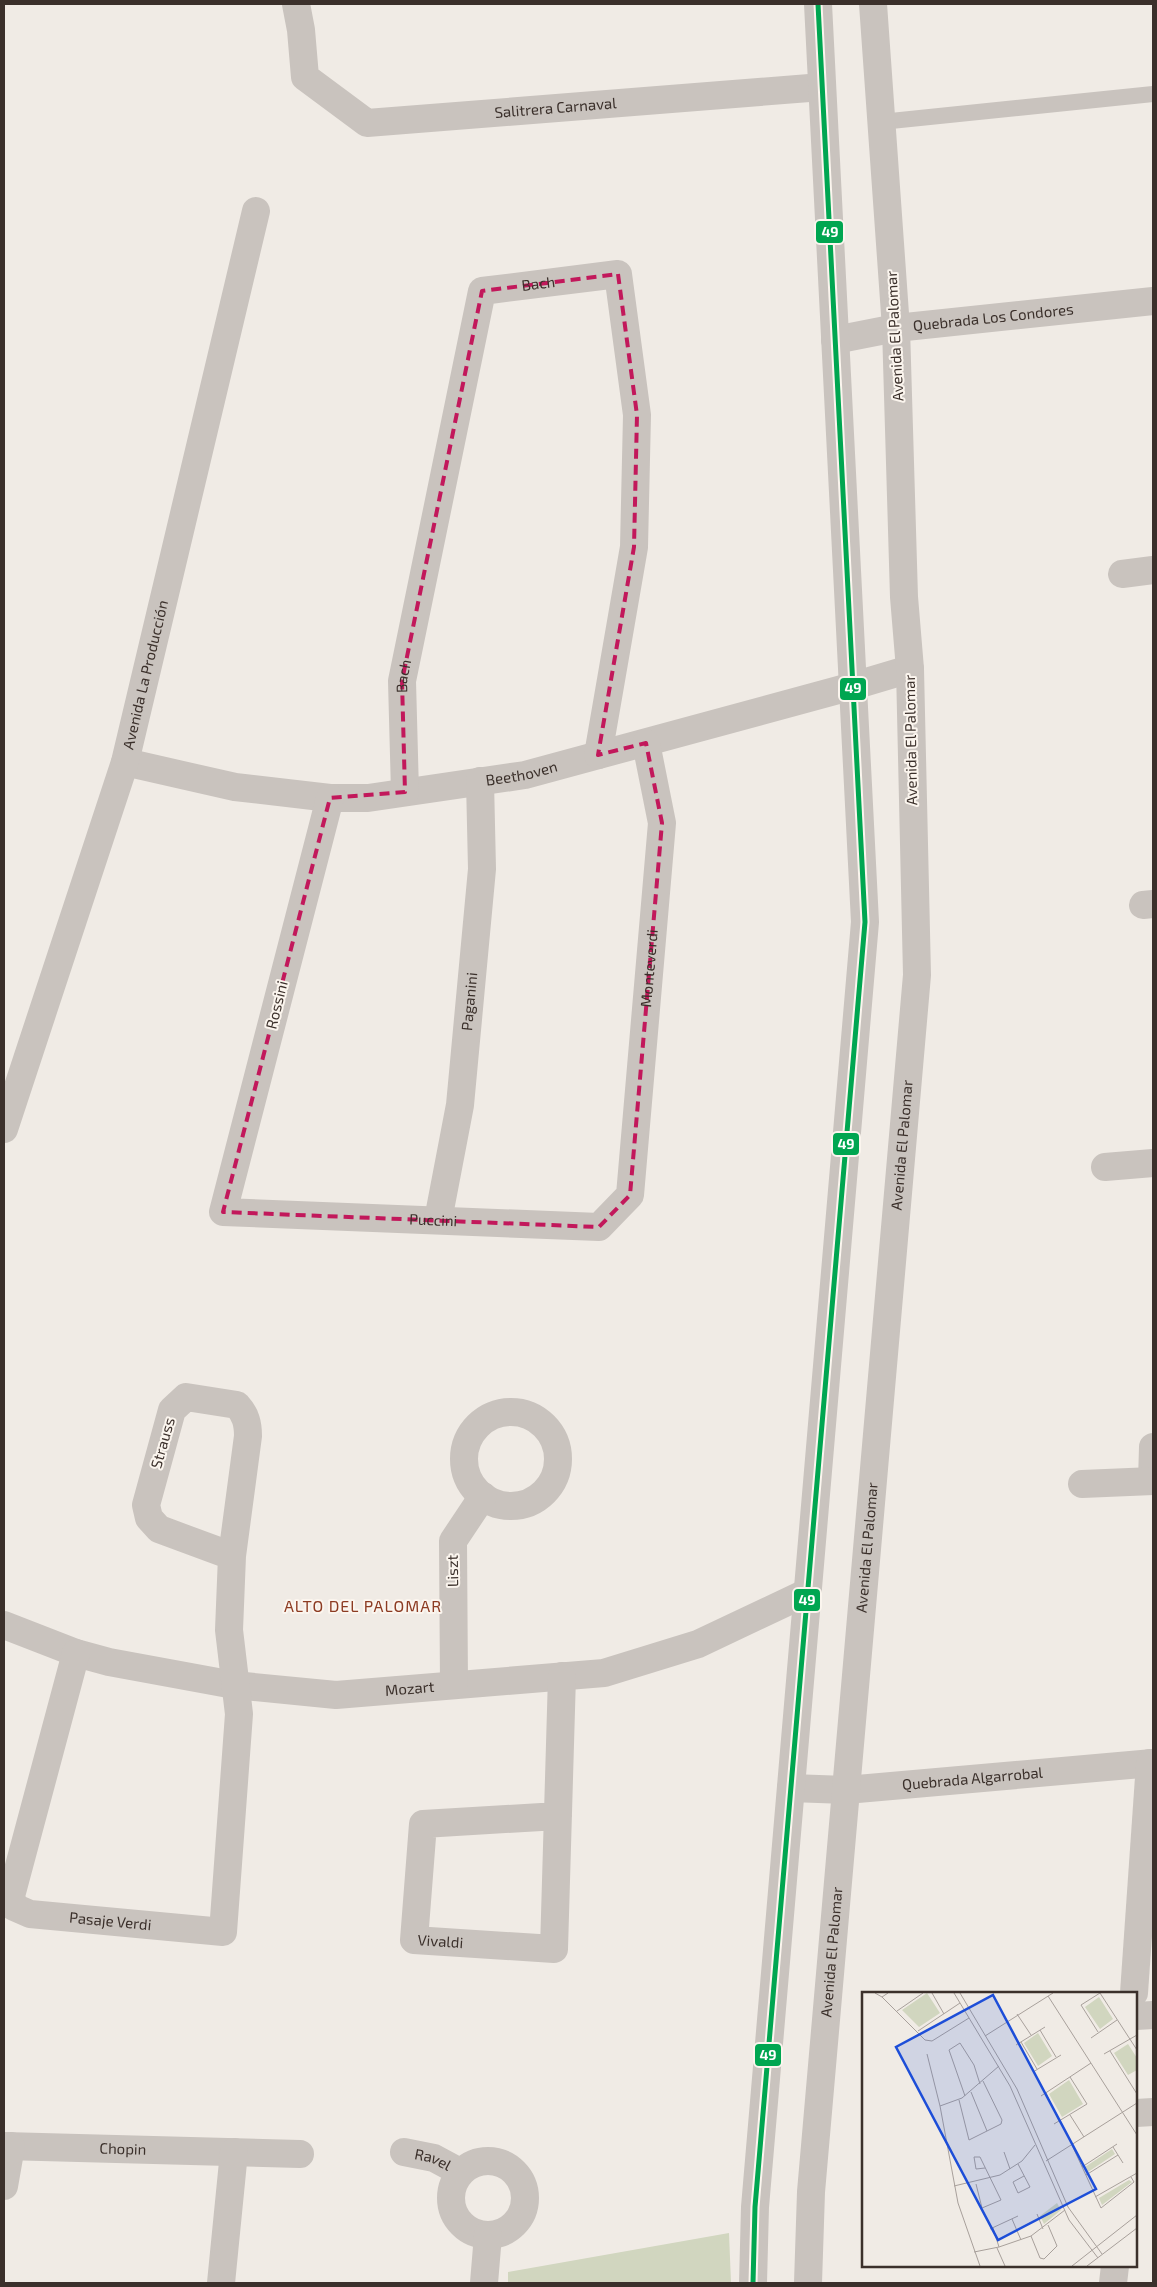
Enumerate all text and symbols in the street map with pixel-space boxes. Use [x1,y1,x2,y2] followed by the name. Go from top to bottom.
[494,93,618,121] street label: Salitrera Carnaval
[815,220,844,244] line badge: 49
[821,223,839,240] text: 49
[882,270,906,402] street label: Avenida El Palomar
[520,272,556,294] street label: Bach
[912,299,1074,335] street label: Quebrada Los Condores
[118,598,171,751] street label: Avenida La Producción
[392,658,414,693] street label: Bach
[900,674,920,806] street label: Avenida El Palomar
[839,677,867,701] line badge: 49
[844,679,862,696] text: 49
[484,757,559,789] street label: Beethoven
[636,928,661,1008] street label: Monteverdi
[457,971,480,1031] street label: Paganini
[261,979,291,1031] street label: Rossini
[887,1079,916,1211] street label: Avenida El Palomar
[832,1132,860,1156] line badge: 49
[837,1135,855,1152] text: 49
[409,1209,458,1229] street label: Puccini
[146,1415,178,1470] street label: Strauss
[851,1481,881,1613] street label: Avenida El Palomar
[443,1554,461,1587] street label: Liszt
[793,1588,821,1612] line badge: 49
[798,1591,816,1608] text: 49
[284,1596,442,1615] district label: ALTO DEL PALOMAR
[384,1677,435,1699] street label: Mozart
[901,1763,1044,1794] street label: Quebrada Algarrobal
[816,1886,846,2018] street label: Avenida El Palomar
[68,1908,152,1933] street label: Pasaje Verdi
[417,1930,464,1951] street label: Vivaldi
[862,1992,1137,2267] inset map
[754,2043,782,2067] line badge: 49
[759,2046,777,2063] text: 49
[99,2139,147,2158] street label: Chopin
[413,2144,455,2174] street label: Ravel

